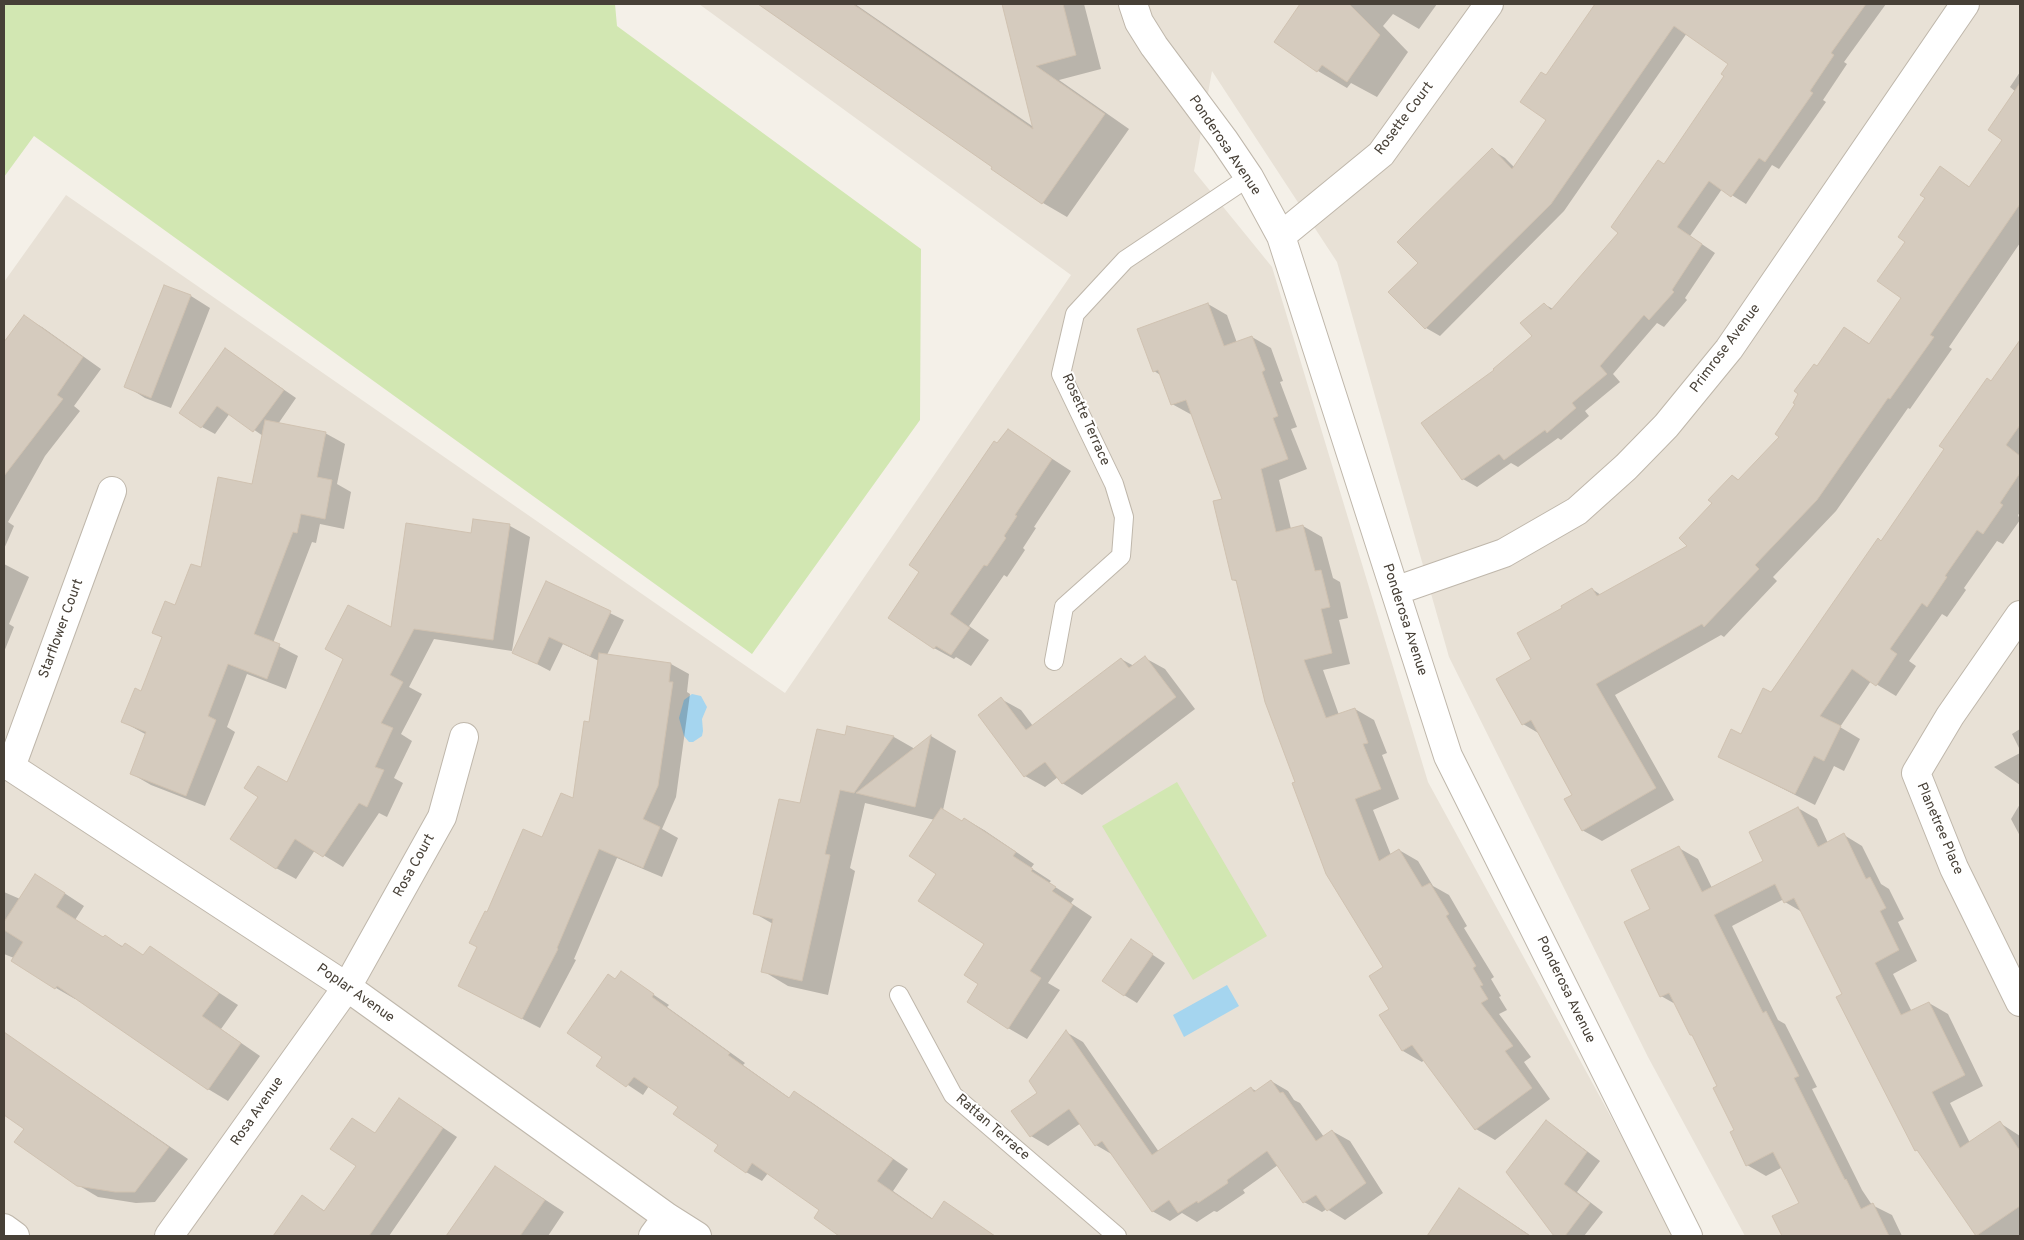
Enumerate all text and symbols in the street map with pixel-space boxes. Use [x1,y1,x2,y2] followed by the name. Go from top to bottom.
[1372,79,1438,159] street label: Rosette Court
[1184,93,1264,199] street label: Ponderosa Avenue
[1687,301,1765,397] street label: Primrose Avenue
[1057,371,1113,469] street label: Rosette Terrace
[1378,562,1430,678] street label: Ponderosa Avenue
[36,577,88,681] street label: Starflower Court
[1912,780,1966,878] street label: Planetree Place
[391,831,439,901] street label: Rosa Court
[1532,934,1598,1046] street label: Ponderosa Avenue
[313,961,397,1027] street label: Poplar Avenue
[228,1074,288,1150] street label: Rosa Avenue
[952,1091,1032,1165] street label: Rattan Terrace

